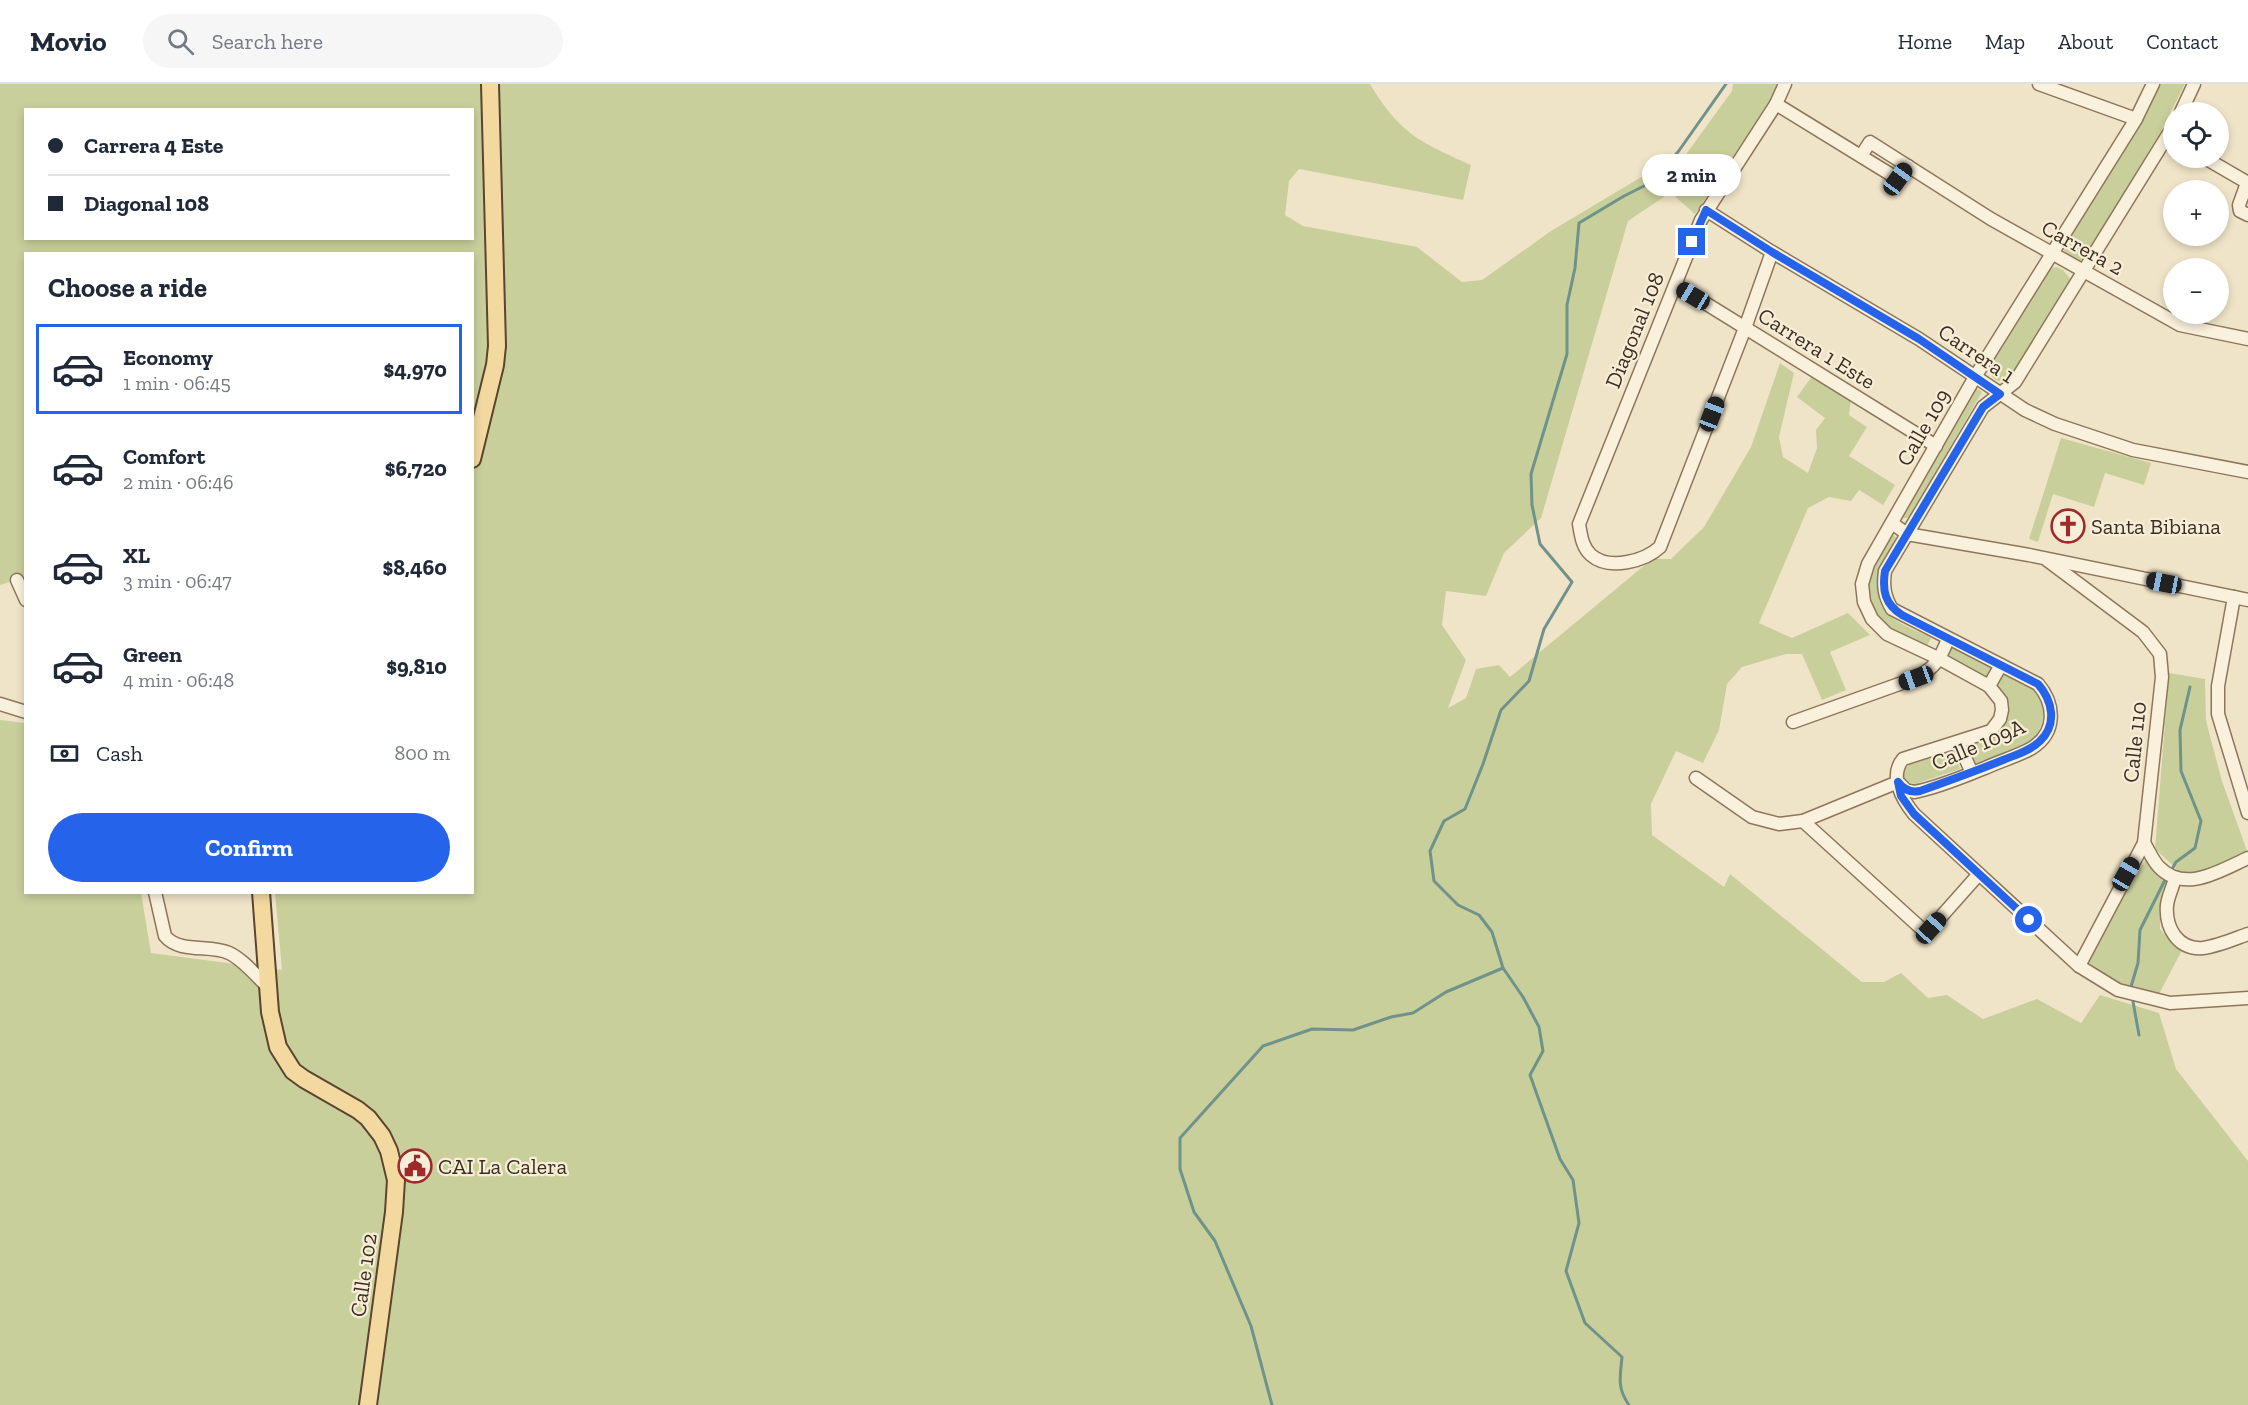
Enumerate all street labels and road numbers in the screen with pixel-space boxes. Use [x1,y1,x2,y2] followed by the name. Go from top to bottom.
[2037,214,2129,281] street label: Carrera 2
[1599,268,1670,392] street label: Diagonal 108
[1753,302,1880,395] street label: Carrera 1 Este
[1933,318,2021,389] street label: Carrera 1
[1891,384,1956,471] street label: Calle 109
[2117,700,2152,784] street label: Calle 110
[1927,712,2030,776] street label: Calle 109A
[344,1231,383,1319] street label: Calle 102

